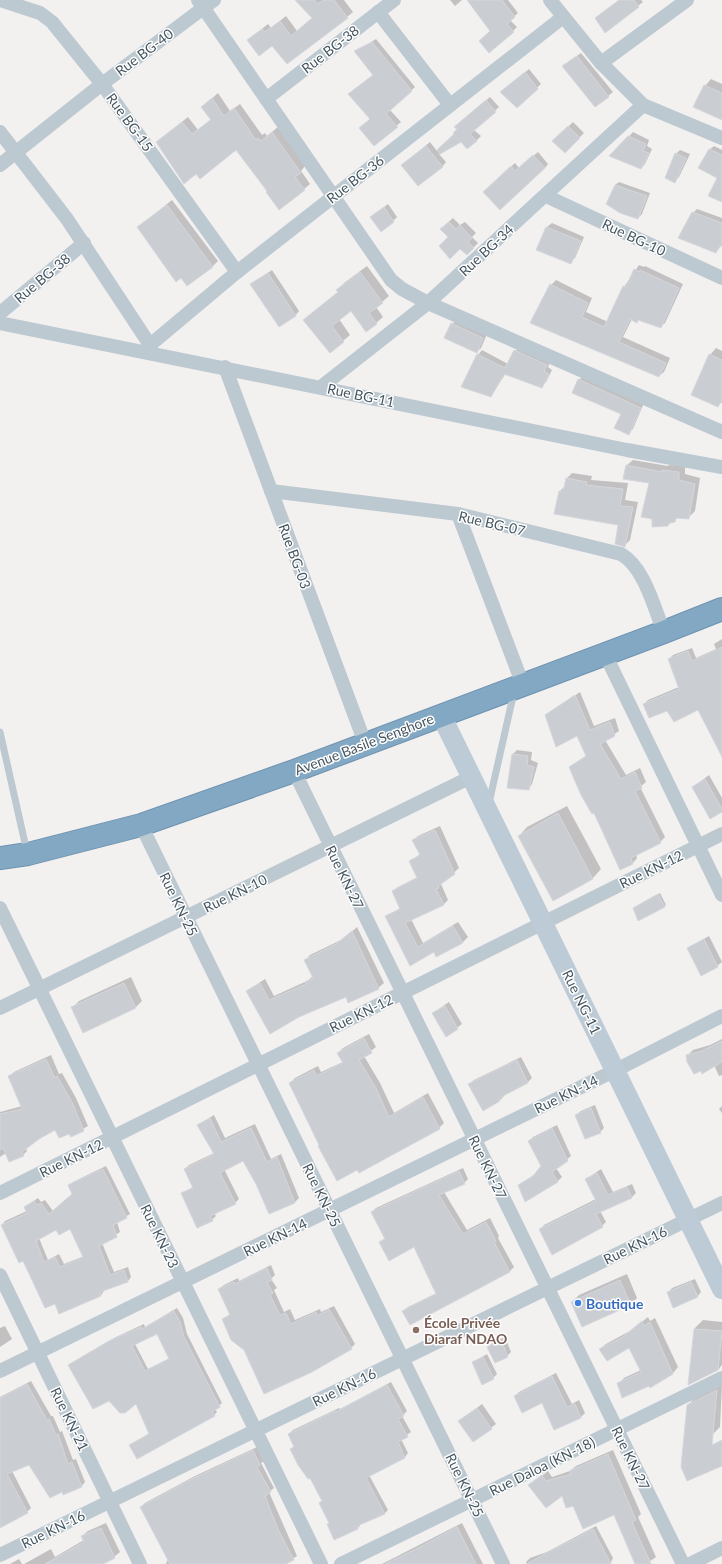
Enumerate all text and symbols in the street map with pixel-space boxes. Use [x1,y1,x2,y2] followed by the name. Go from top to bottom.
[298,21,362,77] street label: Rue BG-38
[112,25,176,79] street label: Rue BG-40
[103,90,157,154] street label: Rue BG-15
[323,151,387,207] street label: Rue BG-36
[600,215,668,259] street label: Rue BG-10
[455,221,517,279] street label: Rue BG-34
[10,250,74,306] street label: Rue BG-38
[326,380,396,410] street label: Rue BG-11
[457,507,527,539] street label: Rue BG-07
[275,521,315,591] street label: Rue BG-03
[292,710,436,778] street label: Avenue Basile Senghore
[322,842,368,912] street label: Rue KN-27
[616,846,686,892] street label: Rue KN-12
[156,869,202,939] street label: Rue KN-25
[200,870,270,916] street label: Rue KN-10
[559,967,605,1037] street label: Rue NG-11
[326,990,396,1036] street label: Rue KN-12
[531,1071,601,1117] street label: Rue KN-14
[465,1132,511,1202] street label: Rue KN-27
[36,1135,106,1181] street label: Rue KN-12
[299,1160,345,1230] street label: Rue KN-25
[137,1201,183,1271] street label: Rue KN-23
[240,1214,310,1260] street label: Rue KN-14
[600,1222,670,1268] street label: Rue KN-16
[586,1295,644,1312] place label: Boutique
[573,1298,583,1308] marker: Boutique
[424,1314,507,1347] place label: École Privée Diaraf NDAO
[411,1325,421,1335] marker: École Privée Diaraf NDAO
[309,1364,379,1410] street label: Rue KN-16
[47,1384,93,1454] street label: Rue KN-21
[608,1423,654,1493] street label: Rue KN-27
[486,1433,598,1499] street label: Rue Daloa (KN-18)
[442,1450,488,1520] street label: Rue KN-25
[18,1506,88,1552] street label: Rue KN-16

